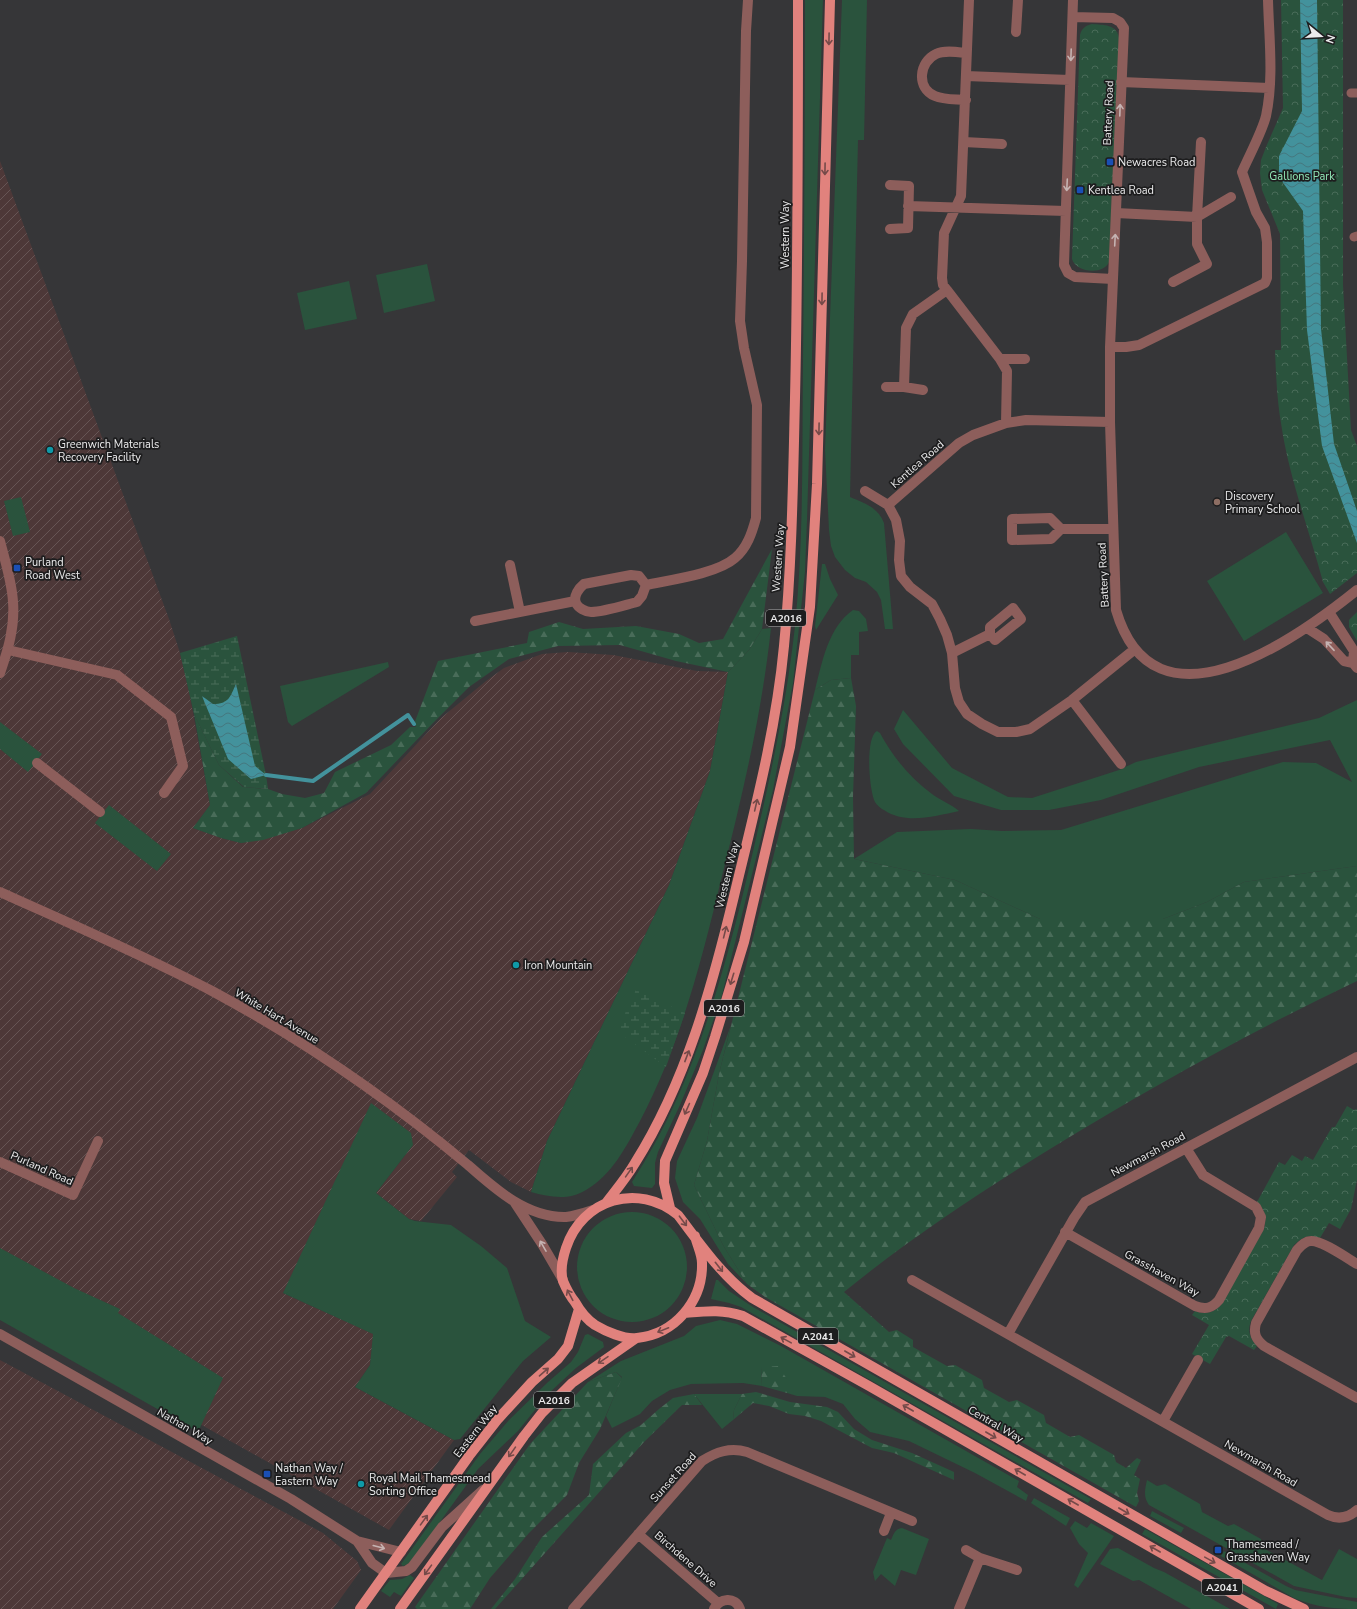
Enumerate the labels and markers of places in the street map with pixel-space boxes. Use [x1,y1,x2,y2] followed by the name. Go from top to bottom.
[1118,155,1195,170] place label: Newacres Road
[1105,157,1115,167] marker: Newacres Road
[1088,183,1154,198] place label: Kentlea Road
[1075,185,1085,195] marker: Kentlea Road
[58,437,159,465] place label: Greenwich Materials Recovery Facility
[45,445,55,455] marker: Greenwich Materials Recovery Facility
[1225,489,1301,517] place label: Discovery Primary School
[1212,497,1222,507] marker: Discovery Primary School
[25,555,80,583] place label: Purland Road West
[12,563,22,573] marker: Purland Road West
[524,958,592,973] place label: Iron Mountain
[511,960,521,970] marker: Iron Mountain
[275,1461,344,1489] place label: Nathan Way / Eastern Way
[262,1469,272,1479] marker: Nathan Way / Eastern Way
[369,1471,490,1499] place label: Royal Mail Thamesmead Sorting Office
[356,1479,366,1489] marker: Royal Mail Thamesmead Sorting Office
[1226,1537,1310,1565] place label: Thamesmead / Grasshaven Way
[1213,1545,1223,1555] marker: Thamesmead / Grasshaven Way

